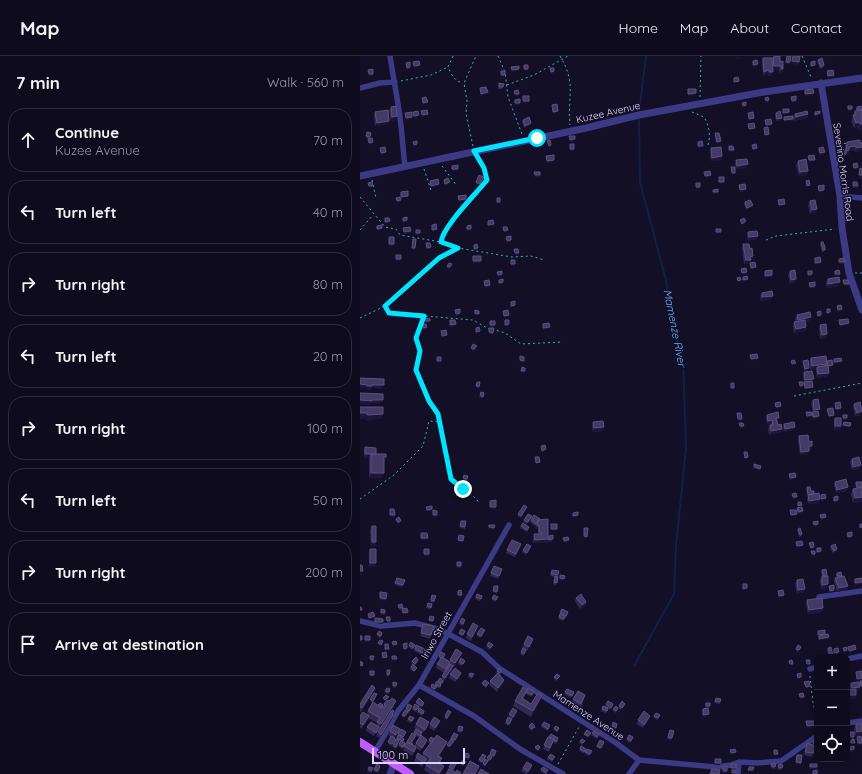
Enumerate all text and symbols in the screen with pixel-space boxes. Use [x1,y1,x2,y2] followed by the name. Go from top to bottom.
[20,16,59,40] text: Map
[619,19,658,37] text: Home
[680,19,708,37] text: Map
[730,19,769,37] text: About
[791,19,842,37] text: Contact
[16,72,60,93] text: 7 min
[267,74,344,90] text: Walk · 560 m
[575,99,642,126] street label: Kuzee Avenue
[830,122,857,222] street label: Severino Morris Road
[55,123,119,142] text: Continue
[17,129,39,151] icon: ahead
[528,129,546,147] route start
[313,132,343,148] text: 70 m
[55,142,140,158] text: Kuzee Avenue
[17,201,39,223] icon: left
[55,203,117,222] text: Turn left
[313,204,343,220] text: 40 m
[17,273,39,295] icon: right
[55,275,126,294] text: Turn right
[313,276,343,292] text: 80 m
[661,288,690,370] water label: Mamenze River
[17,345,39,367] icon: left
[55,347,117,366] text: Turn left
[313,348,343,364] text: 20 m
[17,417,39,439] icon: right
[55,419,126,438] text: Turn right
[307,420,343,436] text: 100 m
[454,480,472,498] route end
[17,489,39,511] icon: left
[55,491,117,510] text: Turn left
[313,492,343,508] text: 50 m
[17,561,39,583] icon: right
[55,563,126,582] text: Turn right
[305,564,343,580] text: 200 m
[418,609,455,661] street label: Iriwo Street
[17,633,39,655] icon: arrive
[55,635,204,654] text: Arrive at destination
[814,654,850,762] map controls
[814,654,850,690] button: +
[551,688,627,743] street label: Mamenze Avenue
[814,690,850,726] button: −
[814,726,850,762] button: locate
[372,746,465,765] scale bar
[378,748,408,762] text: 100 m

